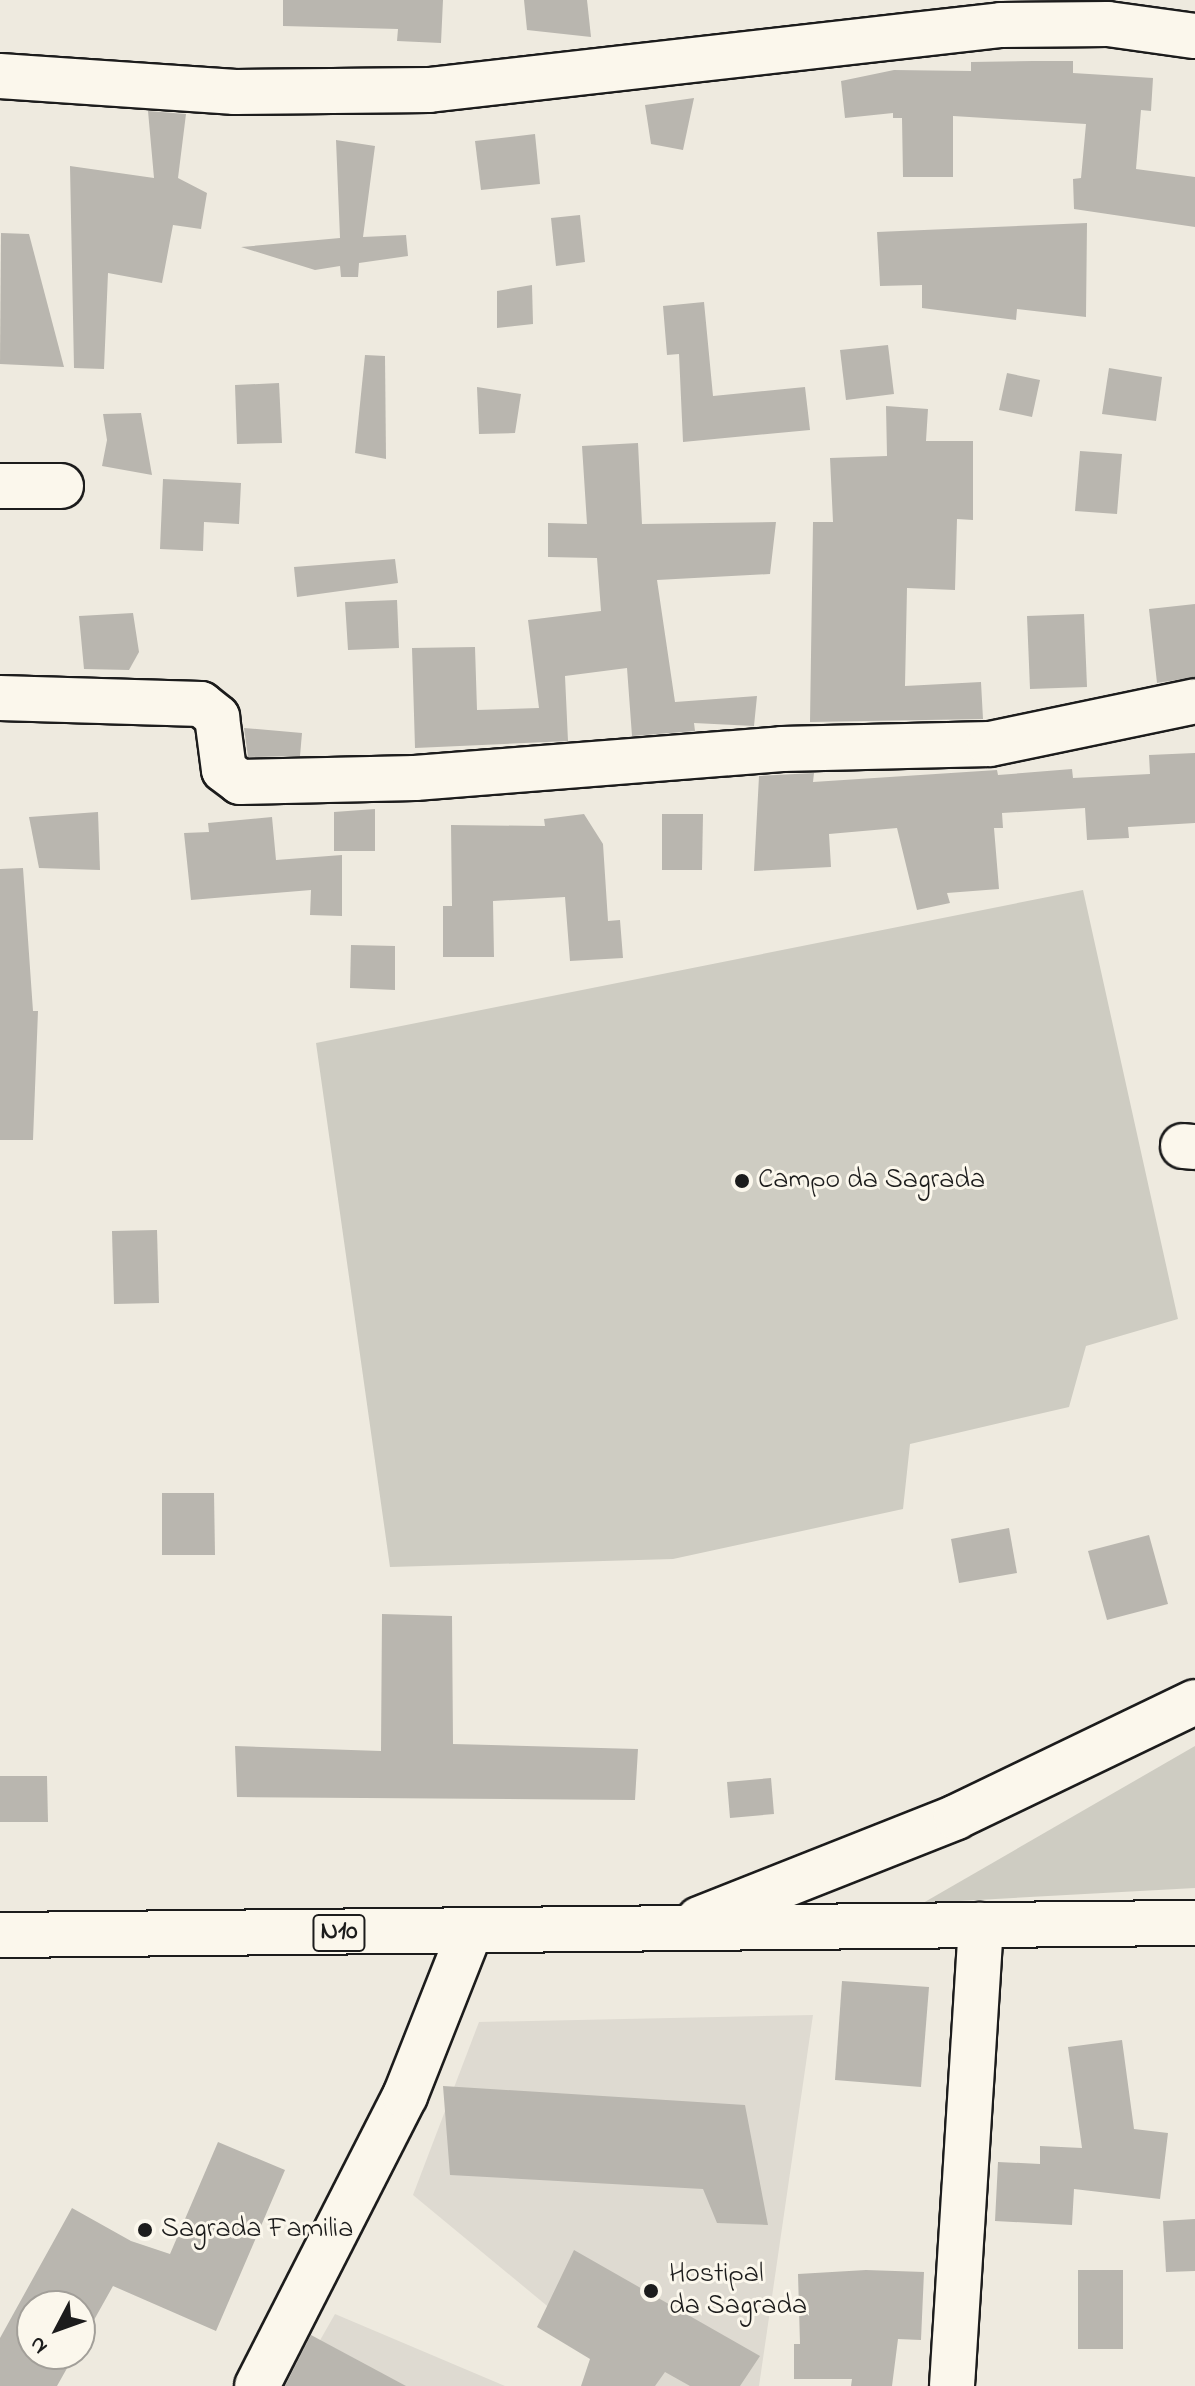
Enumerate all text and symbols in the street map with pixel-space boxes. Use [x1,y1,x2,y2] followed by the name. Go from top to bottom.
[758,1164,985,1198] place label: Campo da Sagrada
[733,1172,751,1190] marker: Campo da Sagrada
[311,1911,367,1955] road number: N10
[161,2213,353,2247] place label: Sagrada Familia
[136,2221,154,2239] marker: Sagrada Familia
[669,2258,807,2324] place label: Hostipal da Sagrada
[640,2280,662,2302] marker: Hostipal da Sagrada
[16,2290,96,2370] north arrow
[22,2328,56,2361] text: N

